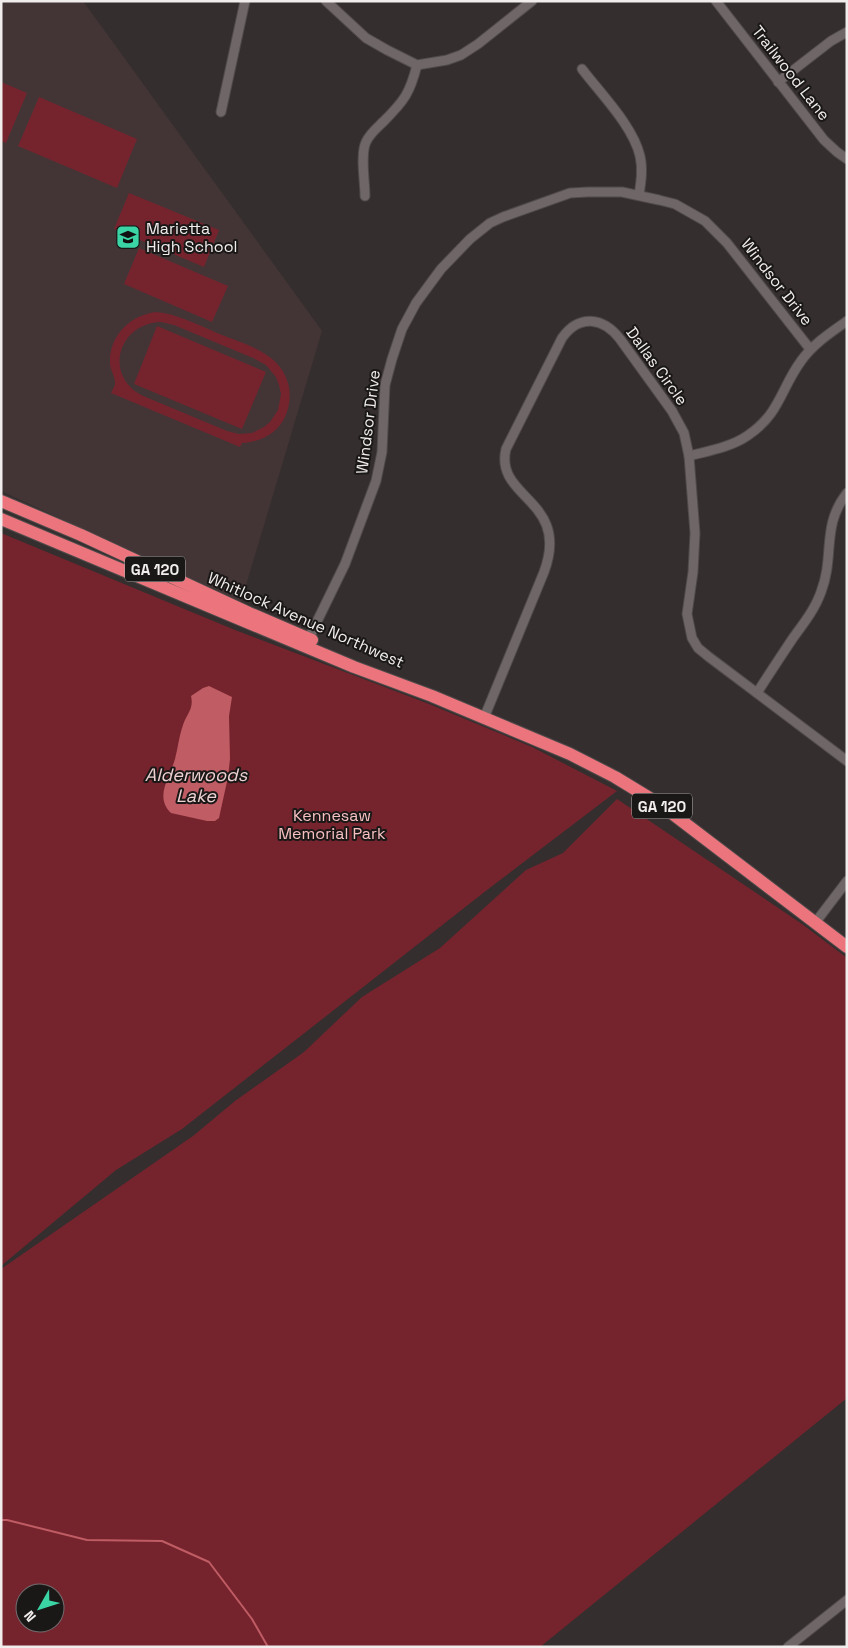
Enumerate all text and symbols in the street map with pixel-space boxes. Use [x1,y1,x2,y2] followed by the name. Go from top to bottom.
[747,21,835,125] street label: Trailwood Lane
[146,218,237,257] place label: Marietta High School
[115,224,141,250] school or university icon: Marietta High School
[736,234,818,330] street label: Windsor Drive
[621,323,693,409] street label: Dallas Circle
[351,369,385,475] street label: Windsor Drive
[125,556,185,582] road number: GA 120
[204,567,408,673] street label: Whitlock Avenue Northwest
[145,763,248,807] water label: Alderwoods Lake
[632,794,692,818] road number: GA 120
[278,805,386,844] park label: Kennesaw Memorial Park
[15,1583,65,1633] north arrow
[20,1607,40,1625] text: N

